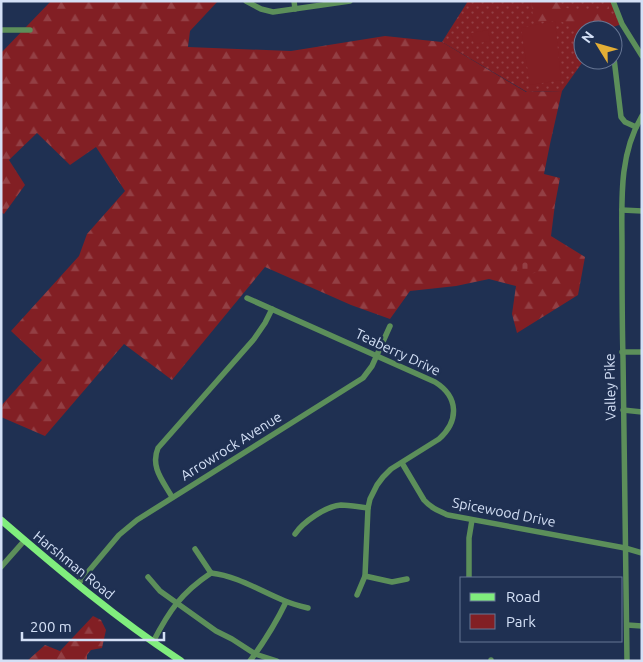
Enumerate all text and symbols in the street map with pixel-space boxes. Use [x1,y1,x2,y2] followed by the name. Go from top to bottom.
[573,20,623,70] north arrow
[578,28,597,46] text: N
[353,325,443,379] street label: Teaberry Drive
[601,353,619,421] street label: Valley Pike
[178,408,284,484] street label: Arrowrock Avenue
[451,494,557,530] street label: Spicewood Drive
[30,528,118,602] street label: Harshman Road
[460,577,623,642] legend
[506,588,541,605] text: Road
[22,610,165,642] scale bar
[506,613,536,630] text: Park
[30,618,72,635] text: 200 m

